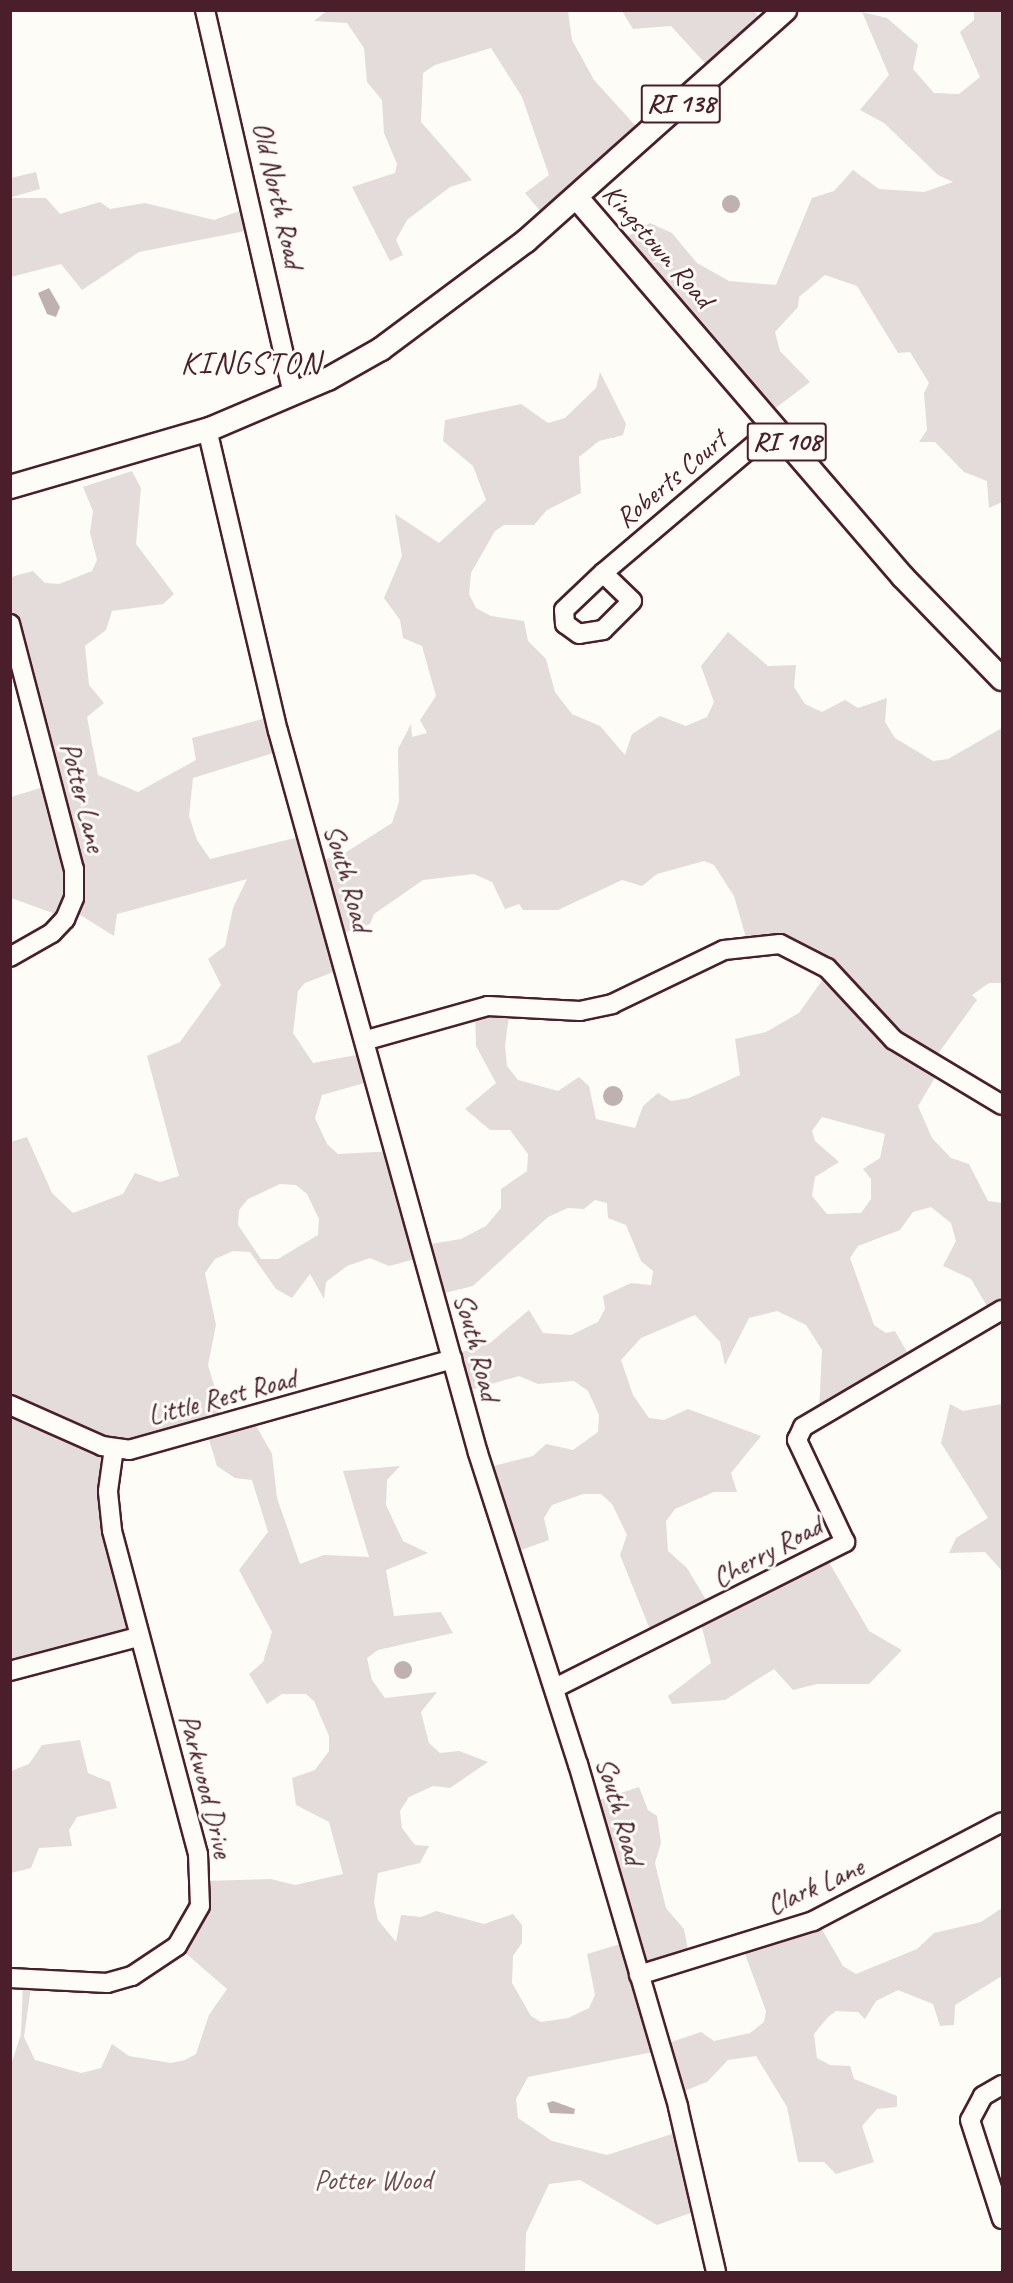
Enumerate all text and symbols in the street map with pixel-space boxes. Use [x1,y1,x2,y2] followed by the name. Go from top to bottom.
[640,80,722,128] road number: RI 138
[245,118,311,272] street label: Old North Road
[596,178,720,314] street label: Kingstown Road
[182,344,320,382] district label: KINGSTON
[746,418,828,466] road number: RI 108
[609,423,733,535] street label: Roberts Court
[53,738,113,856] street label: Potter Lane
[317,821,379,935] street label: South Road
[447,1290,507,1404] street label: South Road
[144,1361,300,1433] street label: Little Rest Road
[707,1509,827,1595] street label: Cherry Road
[172,1711,240,1861] street label: Parkwood Drive
[589,1754,651,1868] street label: South Road
[761,1850,869,1922] street label: Clark Lane
[314,2163,432,2197] park label: Potter Wood

